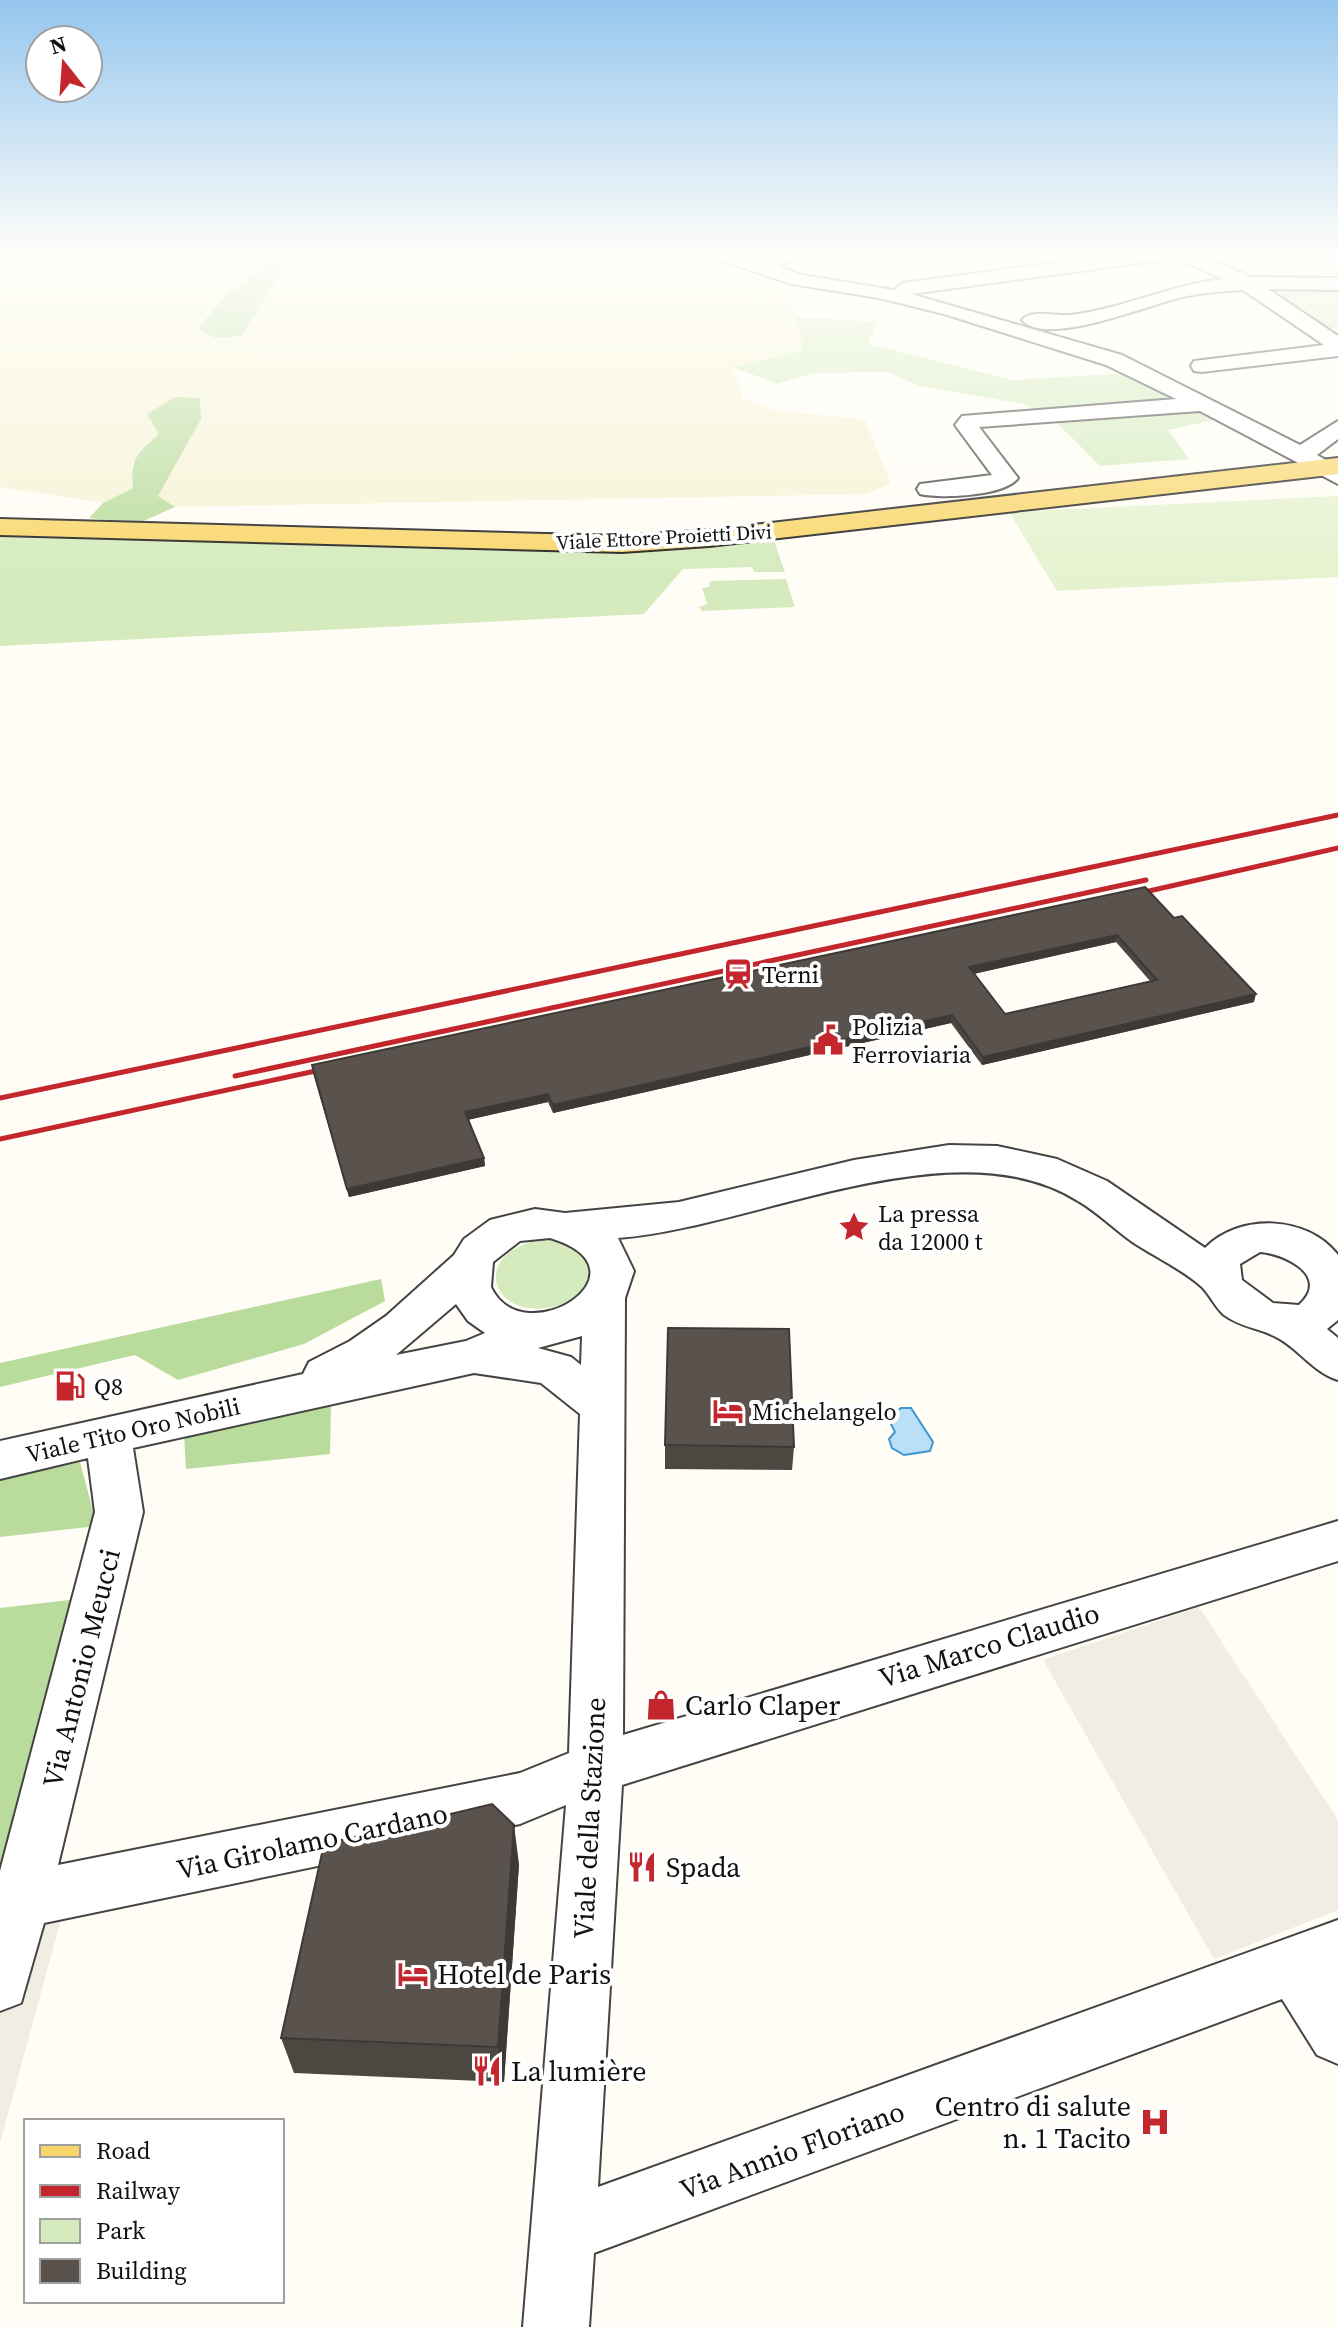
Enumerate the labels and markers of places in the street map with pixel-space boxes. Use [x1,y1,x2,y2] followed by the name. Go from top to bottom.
[721,957,755,991] station icon: Terni
[762,958,819,991] place label: Terni
[852,1010,972,1071] place label: Polizia Ferroviaria
[811,1023,845,1057] public building icon: Polizia Ferroviaria
[878,1197,983,1258] place label: La pressa da 12000 t
[837,1210,871,1244] place icon: La pressa da 12000 t
[53,1369,87,1403] fuel station icon: Q8
[94,1370,123,1403] place label: Q8
[711,1394,745,1428] hotel icon: Michelangelo
[752,1395,897,1428] place label: Michelangelo
[685,1686,841,1724] place label: Carlo Claper
[644,1688,678,1722] shop icon: Carlo Claper
[666,1848,741,1886] place label: Spada
[625,1850,659,1884] restaurant icon: Spada
[437,1955,611,1993] place label: Hotel de Paris
[396,1957,430,1991] hotel icon: Hotel de Paris
[511,2052,647,2090] place label: La lumière
[470,2054,504,2088] restaurant icon: La lumière
[935,2087,1131,2157] place label: Centro di salute n. 1 Tacito
[1138,2105,1172,2139] hospital icon: Centro di salute n. 1 Tacito

